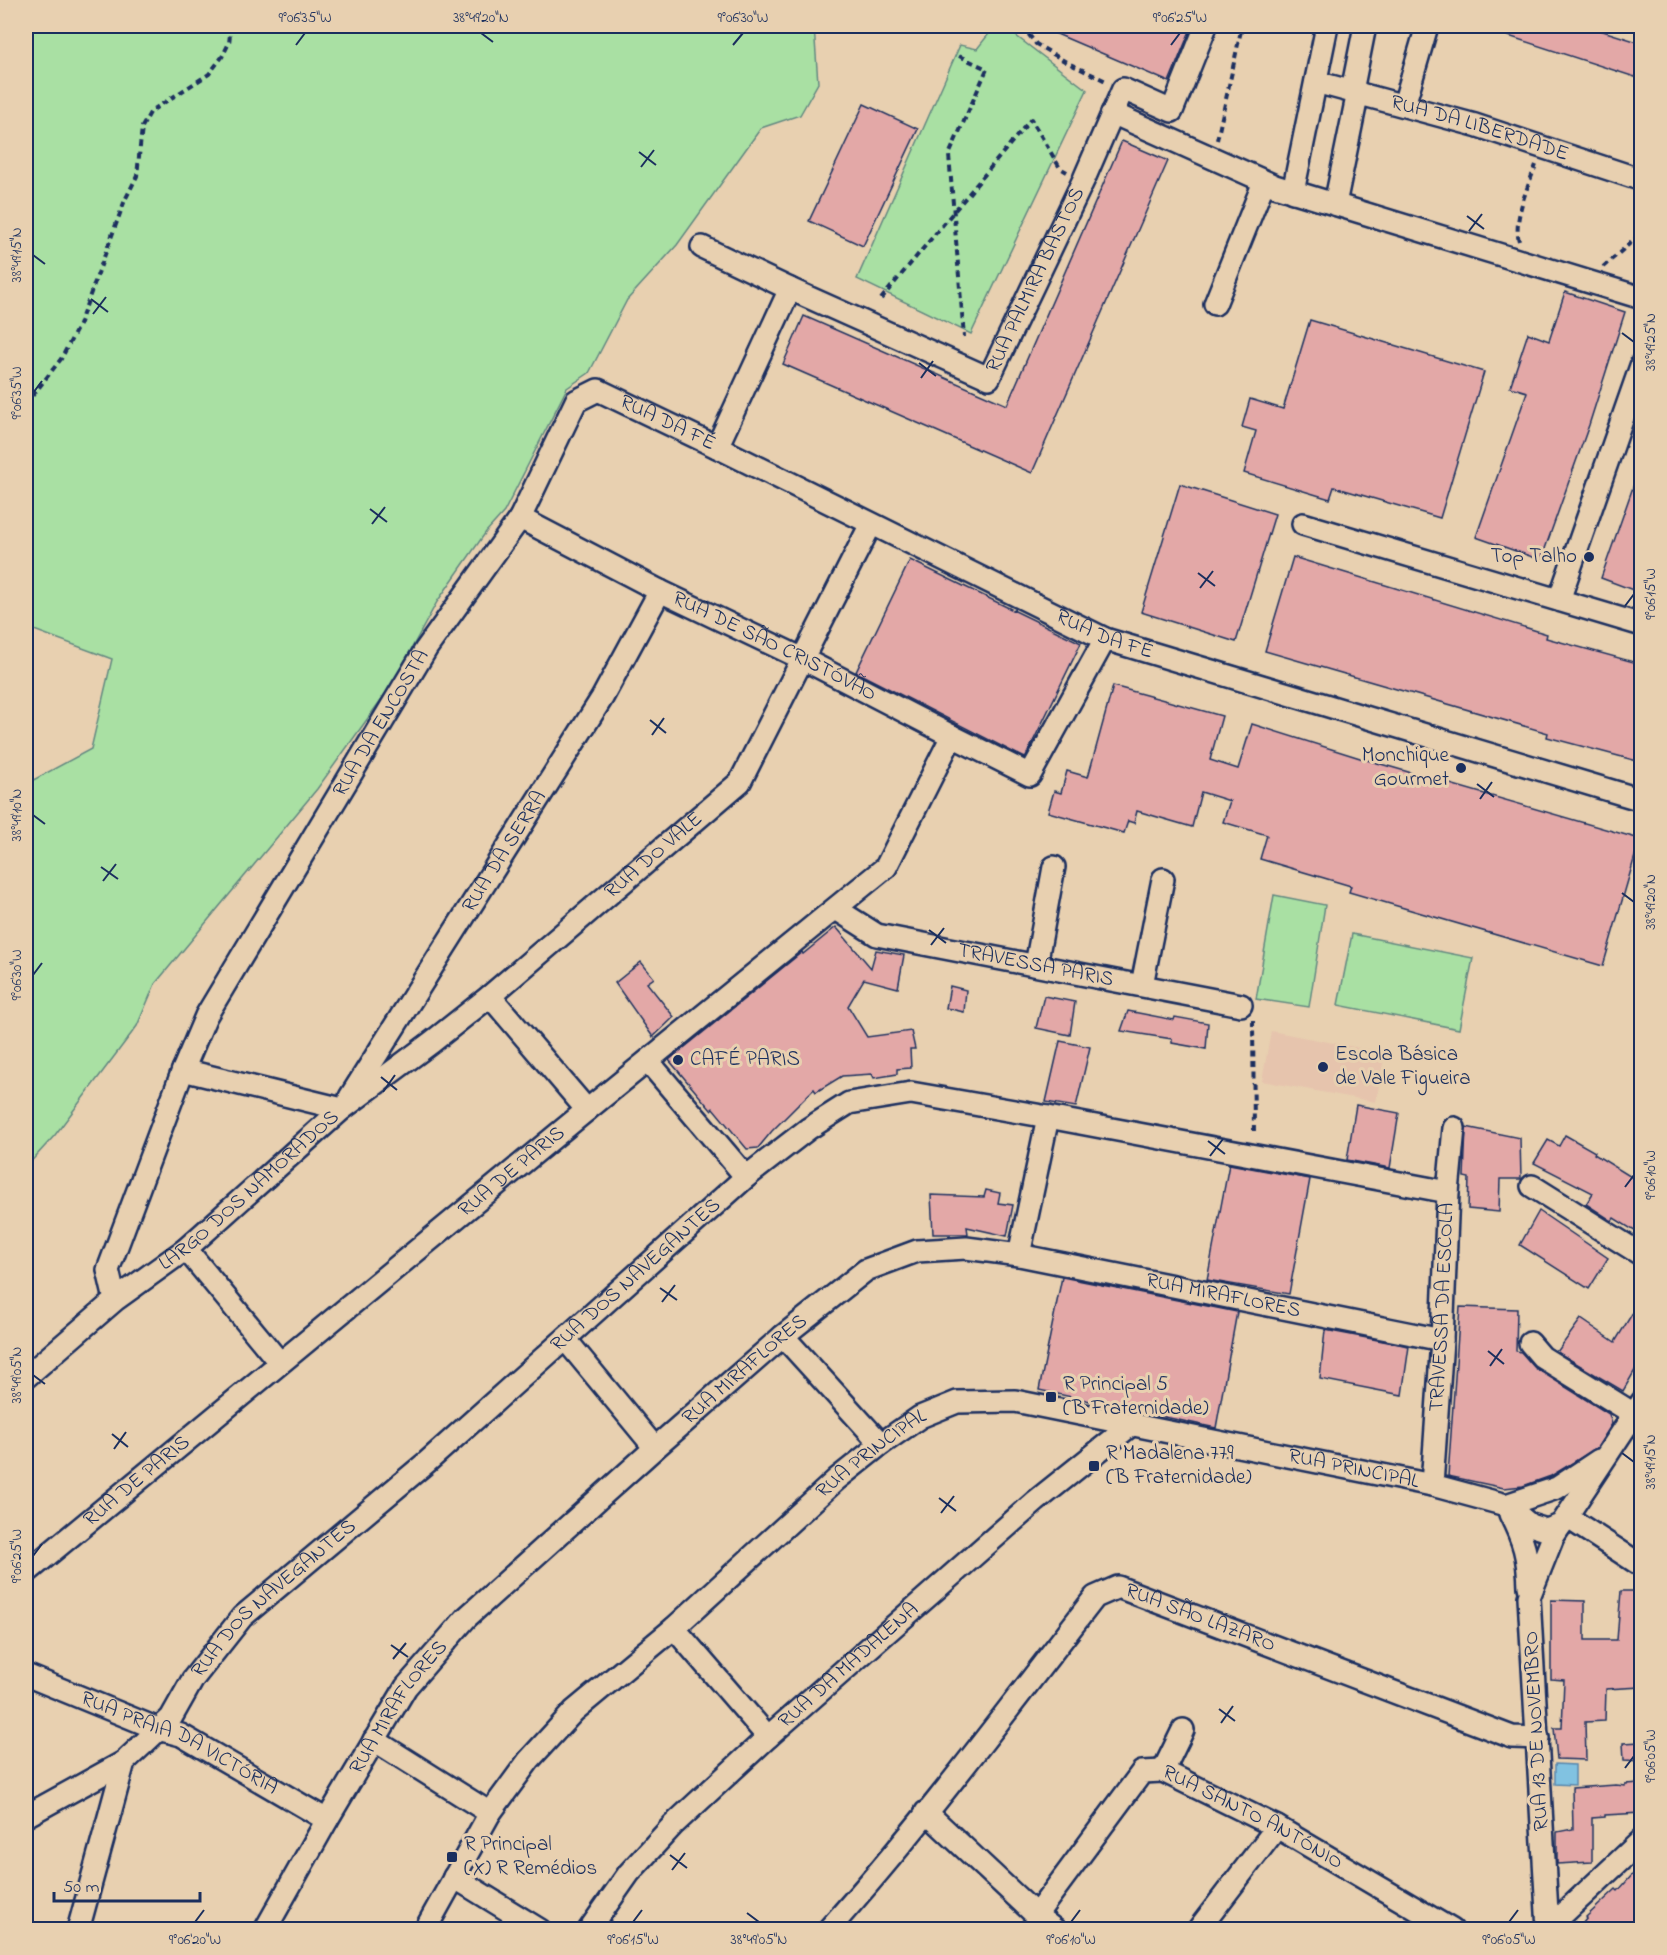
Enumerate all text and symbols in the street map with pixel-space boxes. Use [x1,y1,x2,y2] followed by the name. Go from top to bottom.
[278,7,332,29] text: 9°06'35"W
[453,7,509,29] text: 38°49'20"N
[717,7,769,29] text: 9°06'30"W
[1153,7,1207,29] text: 9°06'25"W
[1387,88,1572,170] street label: RUA DA LIBERDADE
[979,182,1093,378] street label: RUA PALMIRA BASTOS
[6,227,28,283] text: 38°49'15"N
[1640,313,1662,371] text: 38°49'25"N
[6,366,28,420] text: 9°06'35"W
[614,387,720,459] street label: RUA DA FÉ
[1490,542,1577,572] place label: Top Talho
[1582,550,1596,564] marker: Top Talho
[1640,568,1662,620] text: 9°06'15"W
[667,584,882,709] street label: RUA DE SÃO CRISTÓVÃO
[1050,602,1157,668] street label: RUA DA FÉ
[326,644,437,803] street label: RUA DA ENCOSTA
[1362,741,1450,795] place label: Monchique Gourmet
[1454,761,1468,775] marker: Monchique Gourmet
[455,785,555,919] street label: RUA DA SERRA
[6,789,28,842] text: 38°49'10"N
[598,805,710,906] street label: RUA DO VALE
[1640,874,1662,930] text: 38°49'20"N
[955,936,1116,995] street label: TRAVESSA PARIS
[6,949,28,1001] text: 9°06'30"W
[1335,1040,1471,1096] place label: Escola Básica de Vale Figueira
[690,1045,800,1075] place label: CAFÉ PARIS
[671,1053,685,1067] marker: CAFÉ PARIS
[1316,1060,1330,1074] marker: Escola Básica de Vale Figueira
[153,1103,346,1279] street label: LARGO DOS NAMORADOS
[452,1119,572,1225] street label: RUA DE PARIS
[1640,1150,1662,1200] text: 9°06'10"W
[544,1191,728,1360] street label: RUA DOS NAVEGANTES
[1422,1202,1463,1413] street label: TRAVESSA DA ESCOLA
[1143,1266,1303,1326] street label: RUA MIRAFLORES
[676,1307,814,1432] street label: RUA MIRAFLORES
[6,1347,28,1403] text: 38°49'05"N
[1063,1370,1209,1424] place label: R Principal 5 (B Fraternidade)
[1044,1390,1058,1404] marker: R Principal 5 (B Fraternidade)
[810,1401,931,1506] street label: RUA PRINCIPAL
[77,1428,197,1534] street label: RUA DE PARIS
[1640,1434,1662,1490] text: 38°49'15"N
[1106,1439,1252,1493] place label: R Madalena 779 (B Fraternidade)
[1286,1441,1422,1497] street label: RUA PRINCIPAL
[1087,1459,1101,1473] marker: R Madalena 779 (B Fraternidade)
[184,1512,363,1684] street label: RUA DOS NAVEGANTES
[6,1529,28,1583] text: 9°06'25"W
[1121,1576,1280,1661] street label: RUA SÃO LÁZARO
[772,1596,926,1736] street label: RUA DA MADALENA
[1517,1630,1557,1832] street label: RUA 13 DE NOVEMBRO
[342,1634,455,1780] street label: RUA MIRAFLORES
[76,1684,283,1803] street label: RUA PRAIA DA VICTÓRIA
[1640,1729,1662,1783] text: 9°06'05"W
[1157,1758,1349,1878] street label: RUA SANTO ANTÓNIO
[464,1830,597,1884] place label: R Principal (X) R Remédios
[445,1850,459,1864] marker: R Principal (X) R Remédios
[54,1865,200,1903] scale bar
[63,1875,100,1901] text: 50 m
[169,1929,221,1951] text: 9°06'20"W
[607,1929,659,1951] text: 9°06'15"W
[731,1929,787,1951] text: 38°49'05"N
[1046,1929,1096,1951] text: 9°06'10"W
[1482,1929,1536,1951] text: 9°06'05"W

